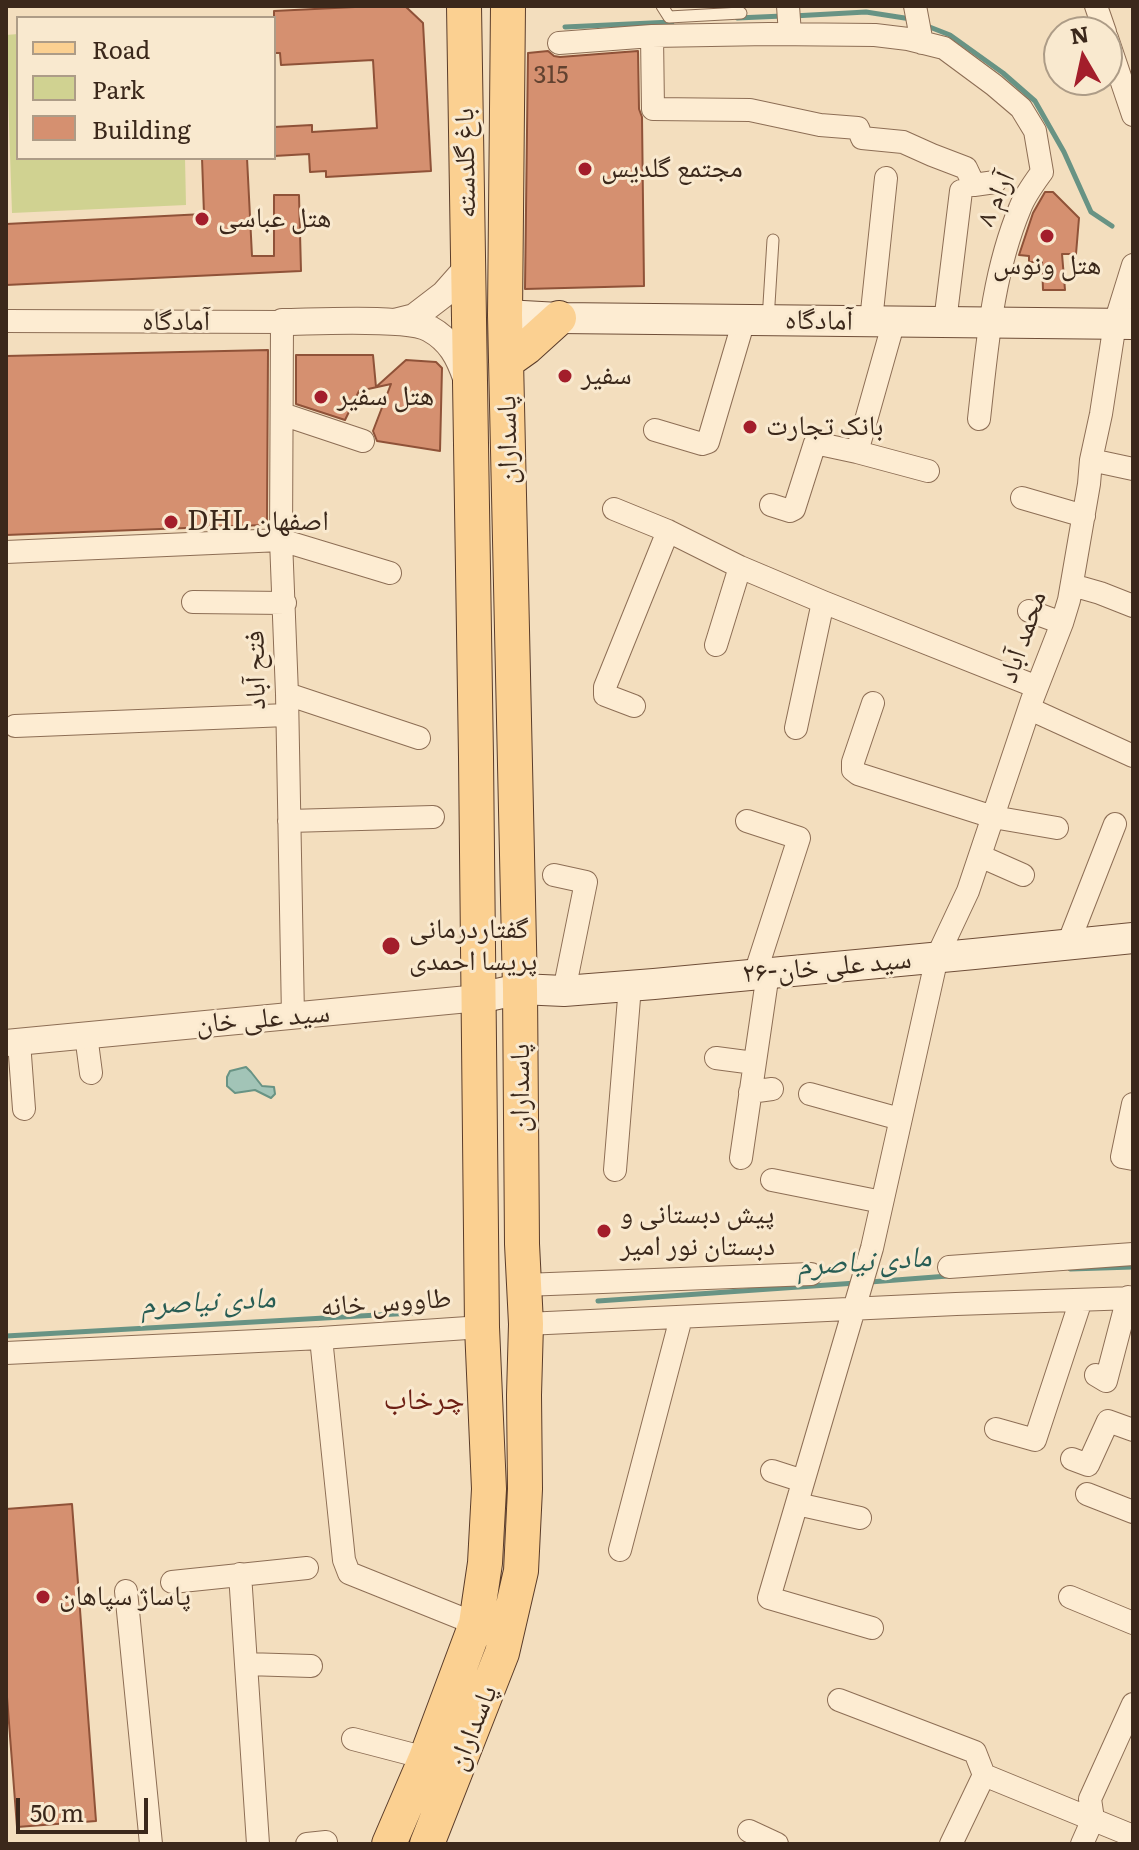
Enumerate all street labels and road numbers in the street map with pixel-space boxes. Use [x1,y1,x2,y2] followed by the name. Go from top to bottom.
[448,108,484,218] street label: باغ گلدسته
[969,167,1023,231] street label: ۸ آرام
[785,304,853,338] street label: آمادگاه
[142,305,210,339] street label: آمادگاه
[490,395,526,485] street label: پاسداران
[992,587,1054,687] street label: محمد آباد
[239,630,273,710] street label: فتح آباد
[741,943,913,991] street label: ۲۶-سید علی خان
[195,996,331,1042] street label: سید علی خان
[504,1044,538,1132] street label: پاسداران
[319,1282,453,1324] street label: طاووس خانه
[441,1680,505,1776] street label: پاسداران

